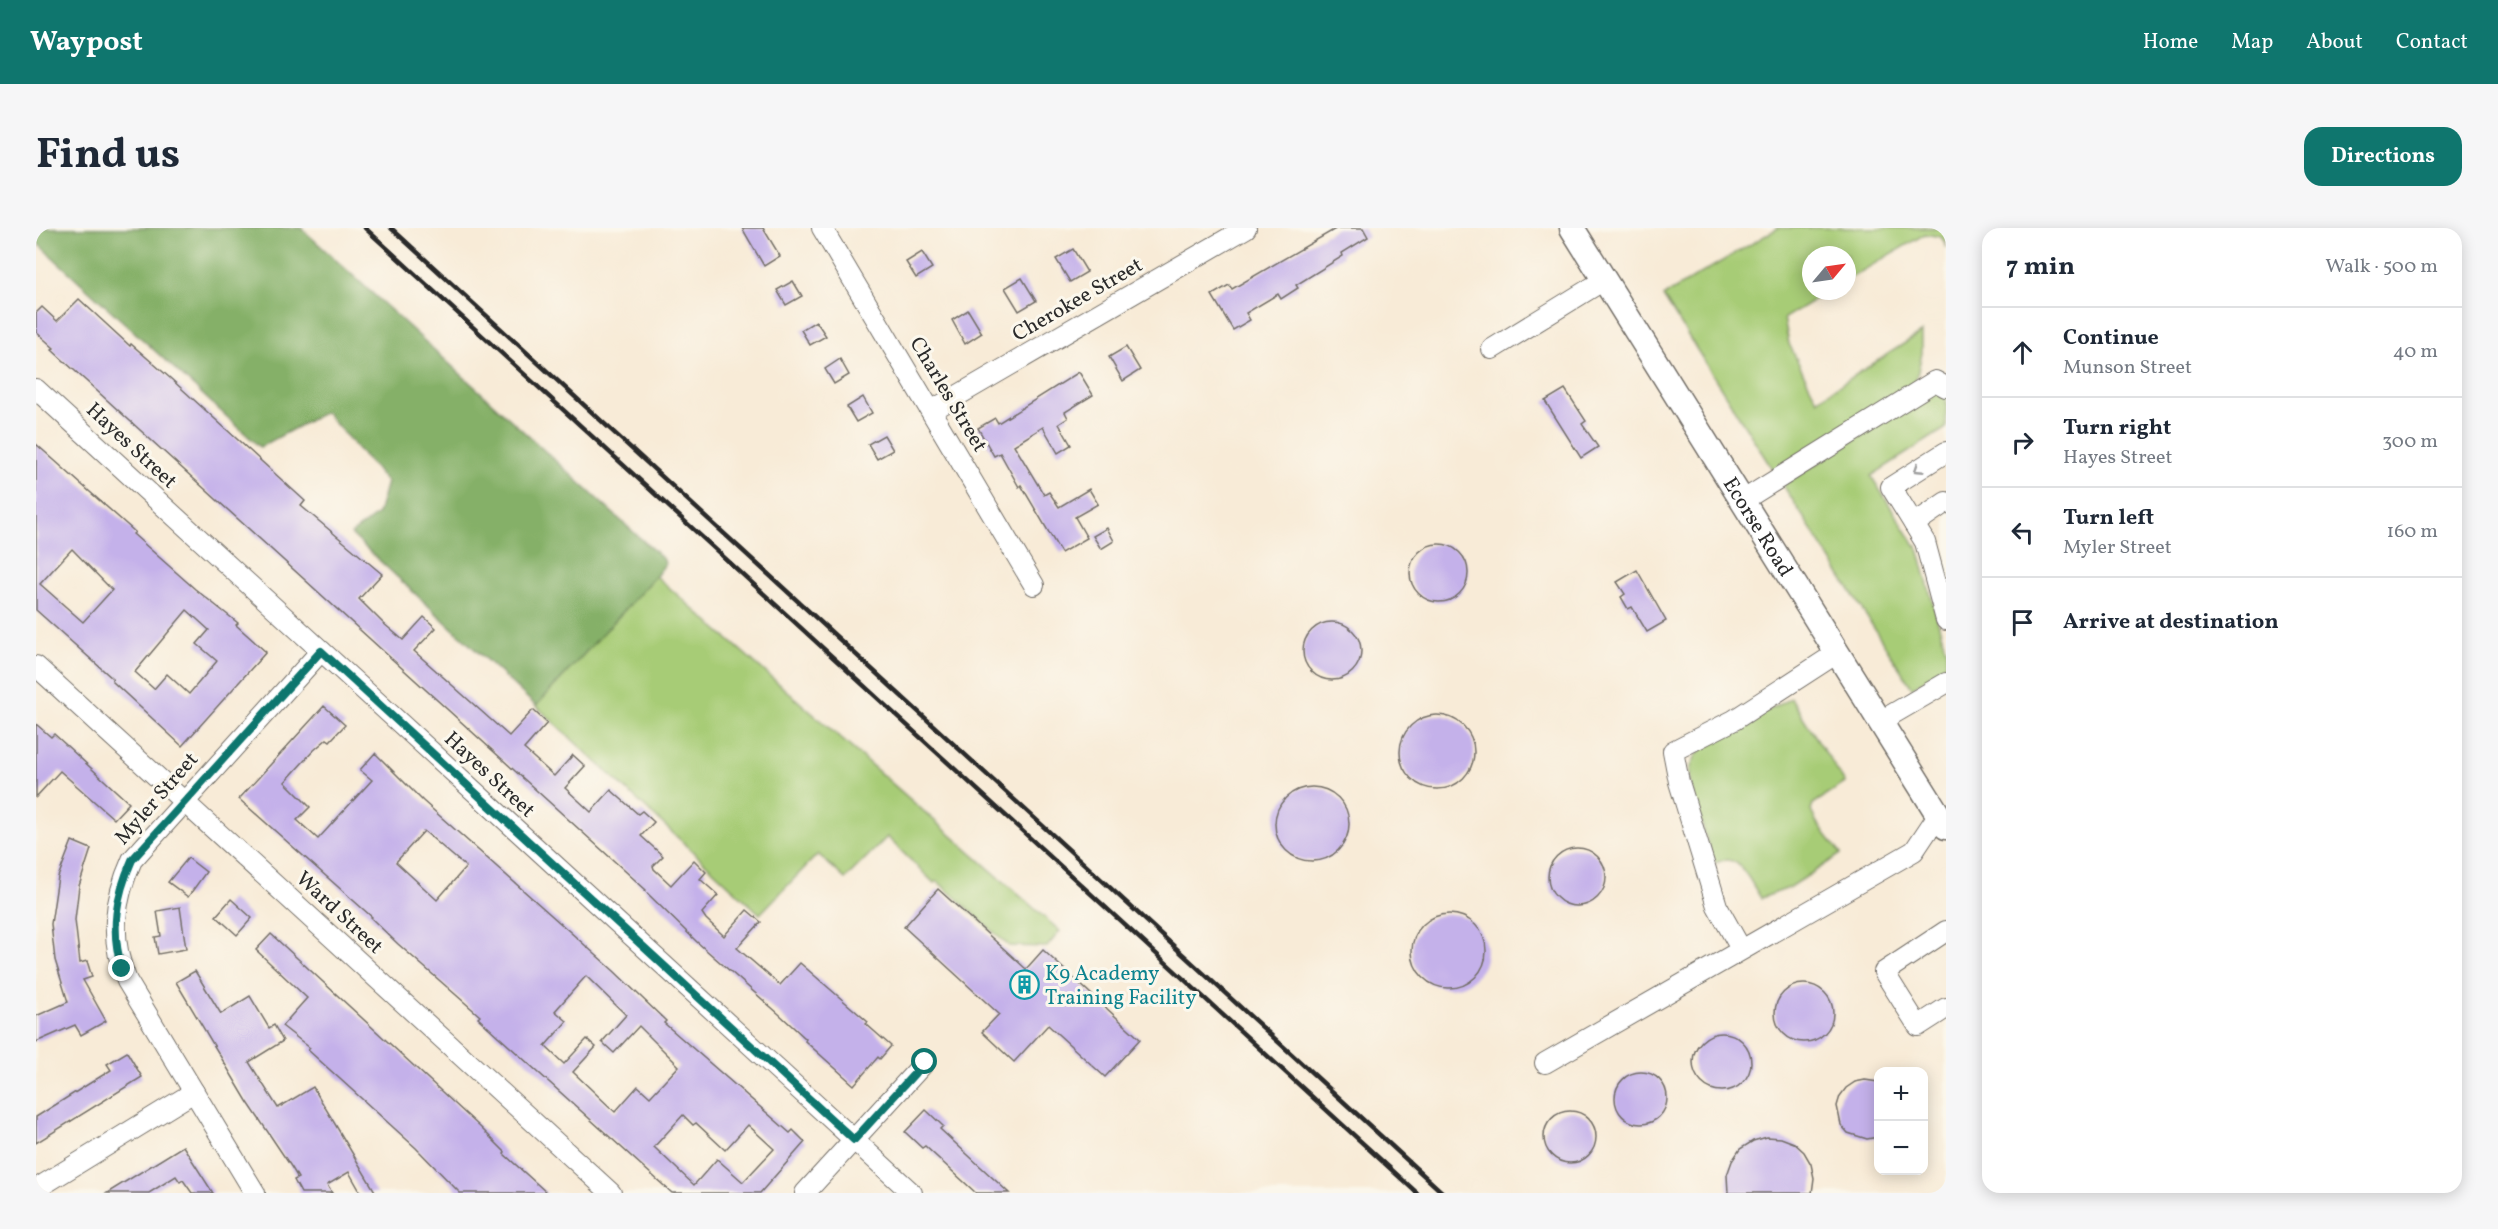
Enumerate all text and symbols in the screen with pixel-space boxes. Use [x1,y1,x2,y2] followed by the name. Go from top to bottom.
[30,23,143,62] text: Waypost
[2143,28,2198,57] text: Home
[2231,28,2273,57] text: Map
[2306,28,2363,57] text: About
[2396,28,2468,57] text: Contact
[36,127,180,186] text: Find us
[2304,127,2462,186] button: Directions
[1802,246,1856,300] north arrow
[2006,249,2075,285] text: 7 min
[1007,251,1148,349] street label: Cherokee Street
[2325,253,2438,281] text: Walk · 500 m
[2063,323,2159,354] text: Continue
[902,332,994,458] street label: Charles Street
[2006,336,2039,369] icon: ahead
[2393,338,2438,366] text: 40 m
[2063,354,2192,382] text: Munson Street
[79,396,183,496] street label: Hayes Street
[2063,413,2171,444] text: Turn right
[2006,426,2039,459] icon: right
[2382,428,2438,456] text: 300 m
[2063,444,2173,472] text: Hayes Street
[1914,462,1925,473] one-way arrow
[1715,472,1799,583] street label: Ecorse Road
[2063,503,2154,534] text: Turn left
[2006,516,2039,549] icon: left
[2386,518,2438,546] text: 160 m
[2063,534,2172,562] text: Myler Street
[2006,606,2039,639] icon: arrive
[2063,607,2279,638] text: Arrive at destination
[437,725,541,825] street label: Hayes Street
[109,746,206,852] street label: Myler Street
[289,865,389,961] street label: Ward Street
[108,955,134,981] route end
[1045,960,1197,1013] place label: K9 Academy Training Facility
[1008,969,1040,1001] building icon: K9 Academy Training Facility
[911,1048,937,1074] route start
[1874,1067,1928,1175] map controls
[1874,1067,1928,1121] button: +
[1874,1121,1928,1175] button: −

